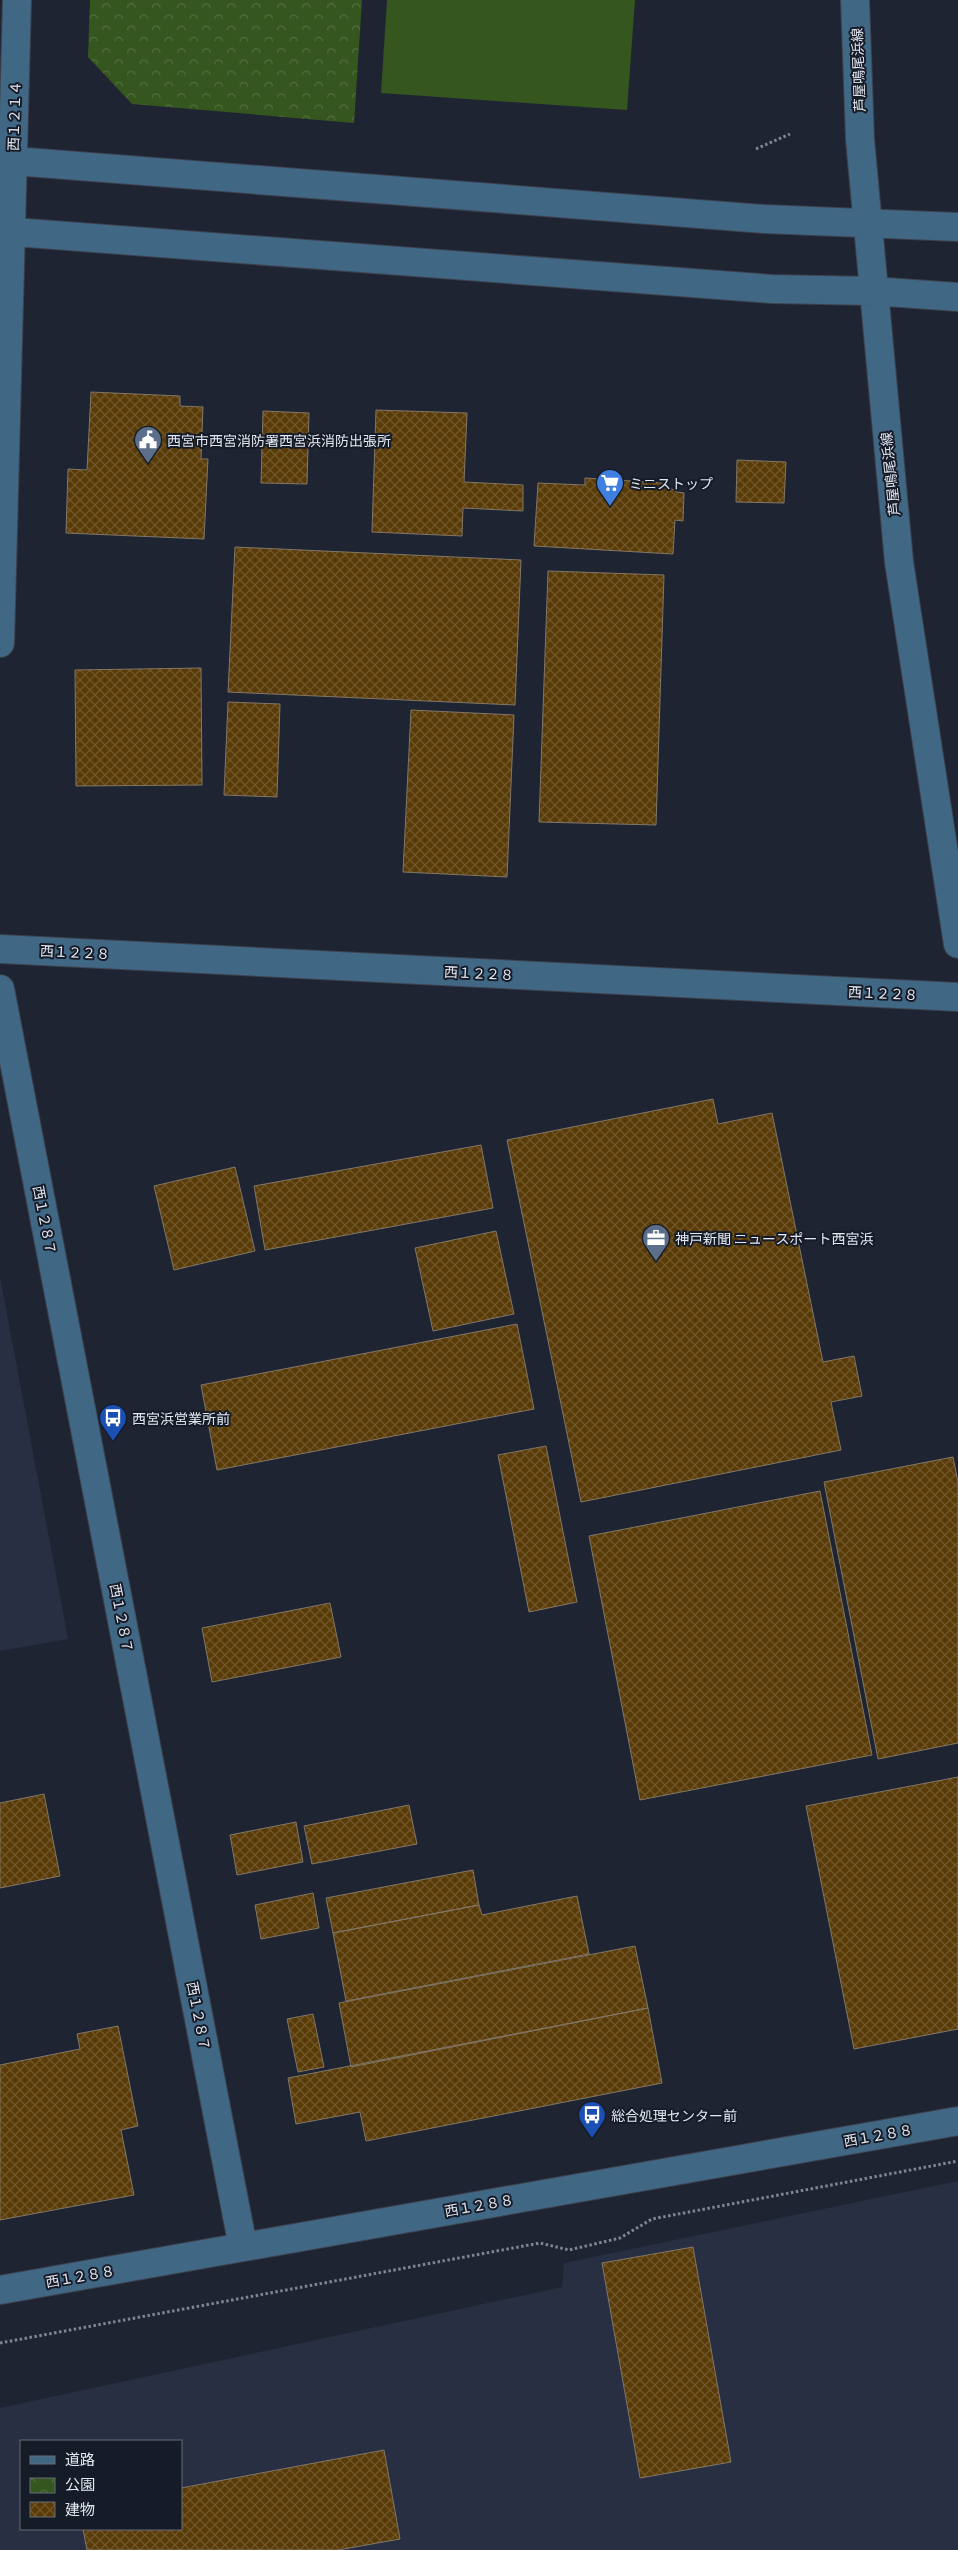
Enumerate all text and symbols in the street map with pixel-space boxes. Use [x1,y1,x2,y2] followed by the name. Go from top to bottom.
[846,28,870,112] street label: 芦屋鳴尾浜線
[2,81,26,151] street label: 西１２１４
[133,425,163,464] public building icon: 西宮市西宮消防署西宮浜消防出張所
[167,430,391,451] place label: 西宮市西宮消防署西宮浜消防出張所
[875,431,905,517] street label: 芦屋鳴尾浜線
[595,468,625,507] supermarket icon: ミニストップ
[629,473,713,494] place label: ミニストップ
[39,940,111,964] street label: 西１２２８
[443,961,515,985] street label: 西１２２８
[847,981,919,1005] street label: 西１２２８
[28,1184,62,1256] street label: 西１２８７
[641,1223,671,1262] office icon: 神戸新聞 ニュースポート西宮浜
[675,1228,873,1249] place label: 神戸新聞 ニュースポート西宮浜
[98,1403,128,1442] bus stop icon: 西宮浜営業所前
[132,1408,230,1429] place label: 西宮浜営業所前
[105,1582,139,1654] street label: 西１２８７
[182,1980,216,2052] street label: 西１２８７
[577,2100,607,2139] bus stop icon: 総合処理センター前
[611,2105,737,2126] place label: 総合処理センター前
[842,2119,914,2151] street label: 西１２８８
[443,2189,515,2221] street label: 西１２８８
[44,2260,116,2292] street label: 西１２８８
[20,2440,182,2530] legend
[65,2448,95,2471] text: 道路
[65,2473,95,2496] text: 公園
[65,2498,95,2521] text: 建物

